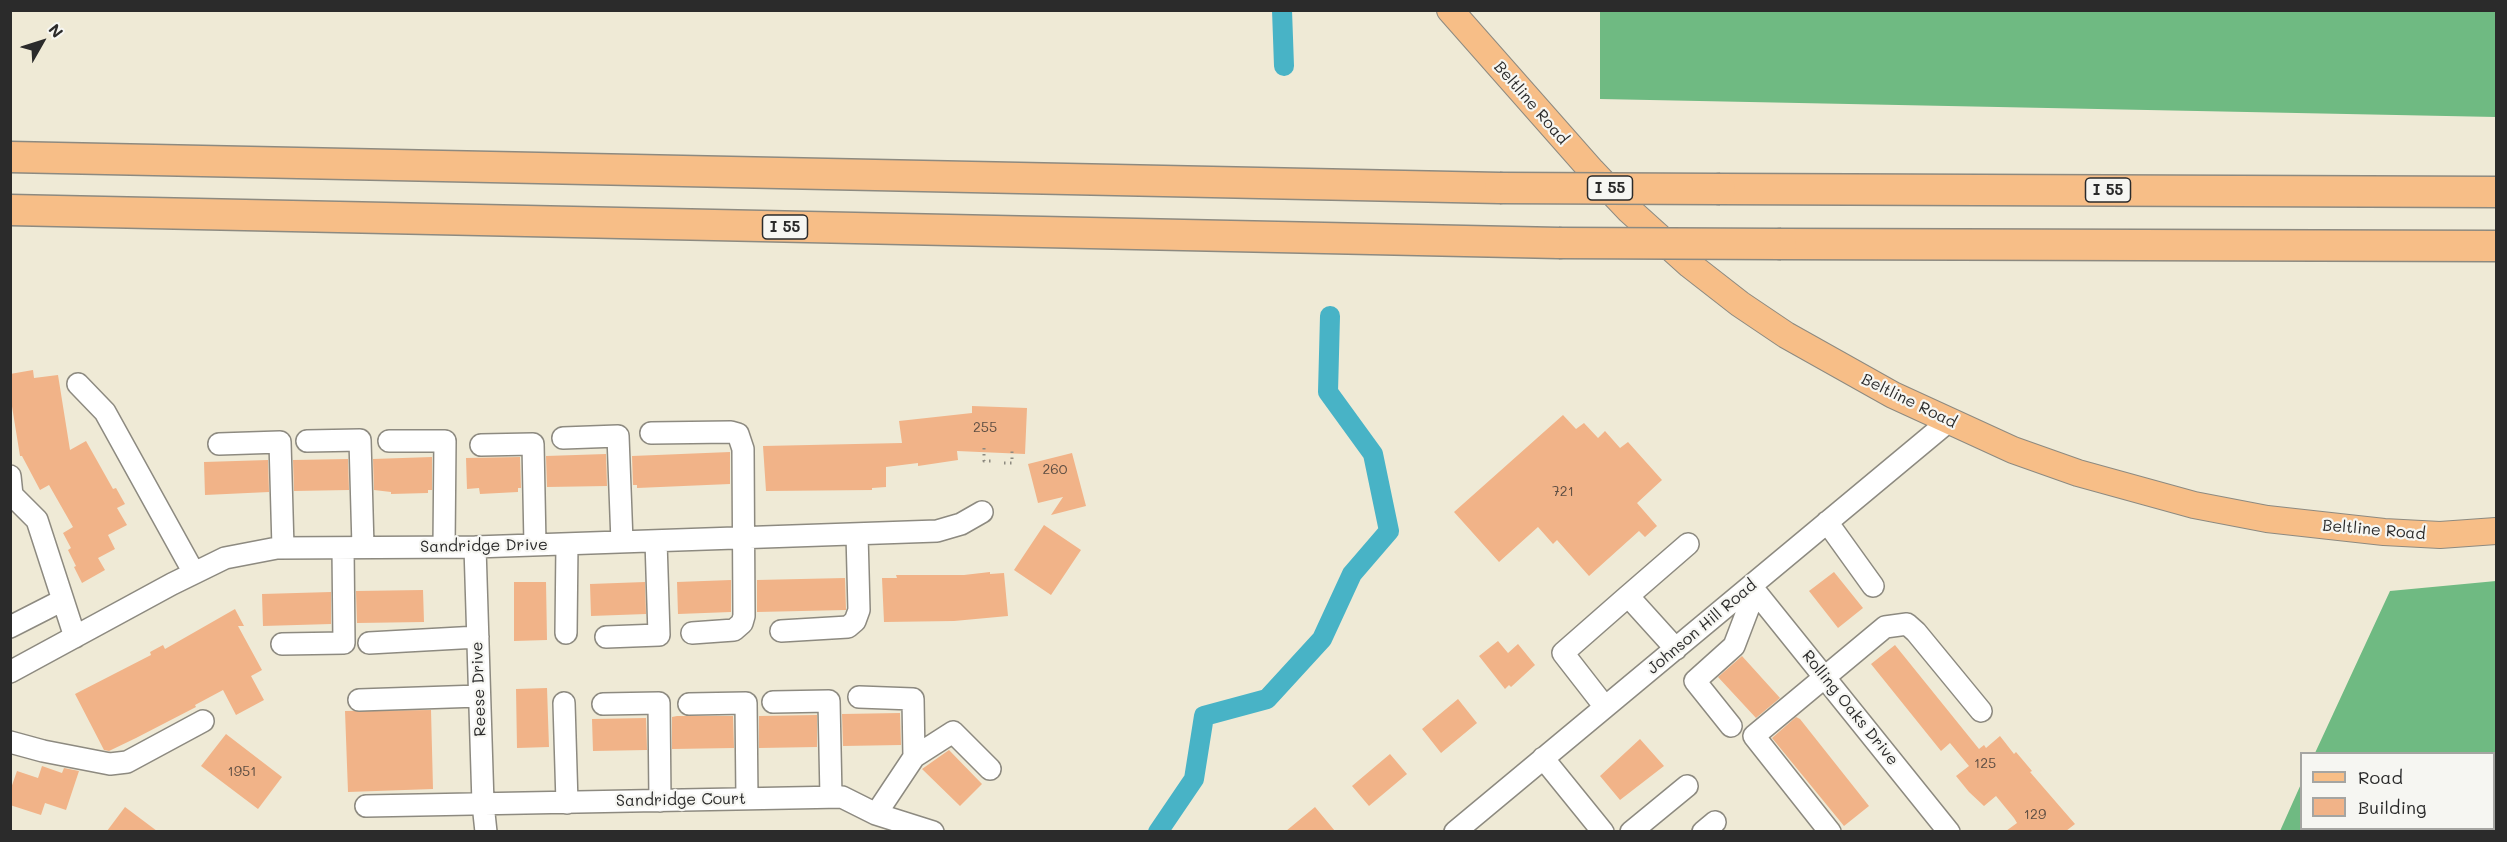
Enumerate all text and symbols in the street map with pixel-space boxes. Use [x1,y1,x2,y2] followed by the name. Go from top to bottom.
[12,12,72,72] north arrow
[44,19,68,42] text: N
[1490,58,1572,148] street label: Beltline Road
[1588,176,1632,200] road number: I 55
[2086,178,2130,202] road number: I 55
[762,215,808,239] road number: I 55
[1858,370,1960,432] street label: Beltline Road
[973,420,997,436] house number: 255
[1043,462,1067,478] house number: 260
[1552,484,1574,500] house number: 721
[2322,516,2426,544] street label: Beltline Road
[420,535,548,557] street label: Sandridge Drive
[1643,576,1761,678] street label: Johnson Hill Road
[468,641,490,737] street label: Reese Drive
[1798,647,1902,769] street label: Rolling Oaks Drive
[2300,752,2495,830] legend
[1974,756,1996,772] house number: 125
[228,764,256,780] house number: 1951
[2358,765,2403,789] text: Road
[616,789,746,811] street label: Sandridge Court
[2358,795,2426,819] text: Building
[2024,807,2046,823] house number: 129

